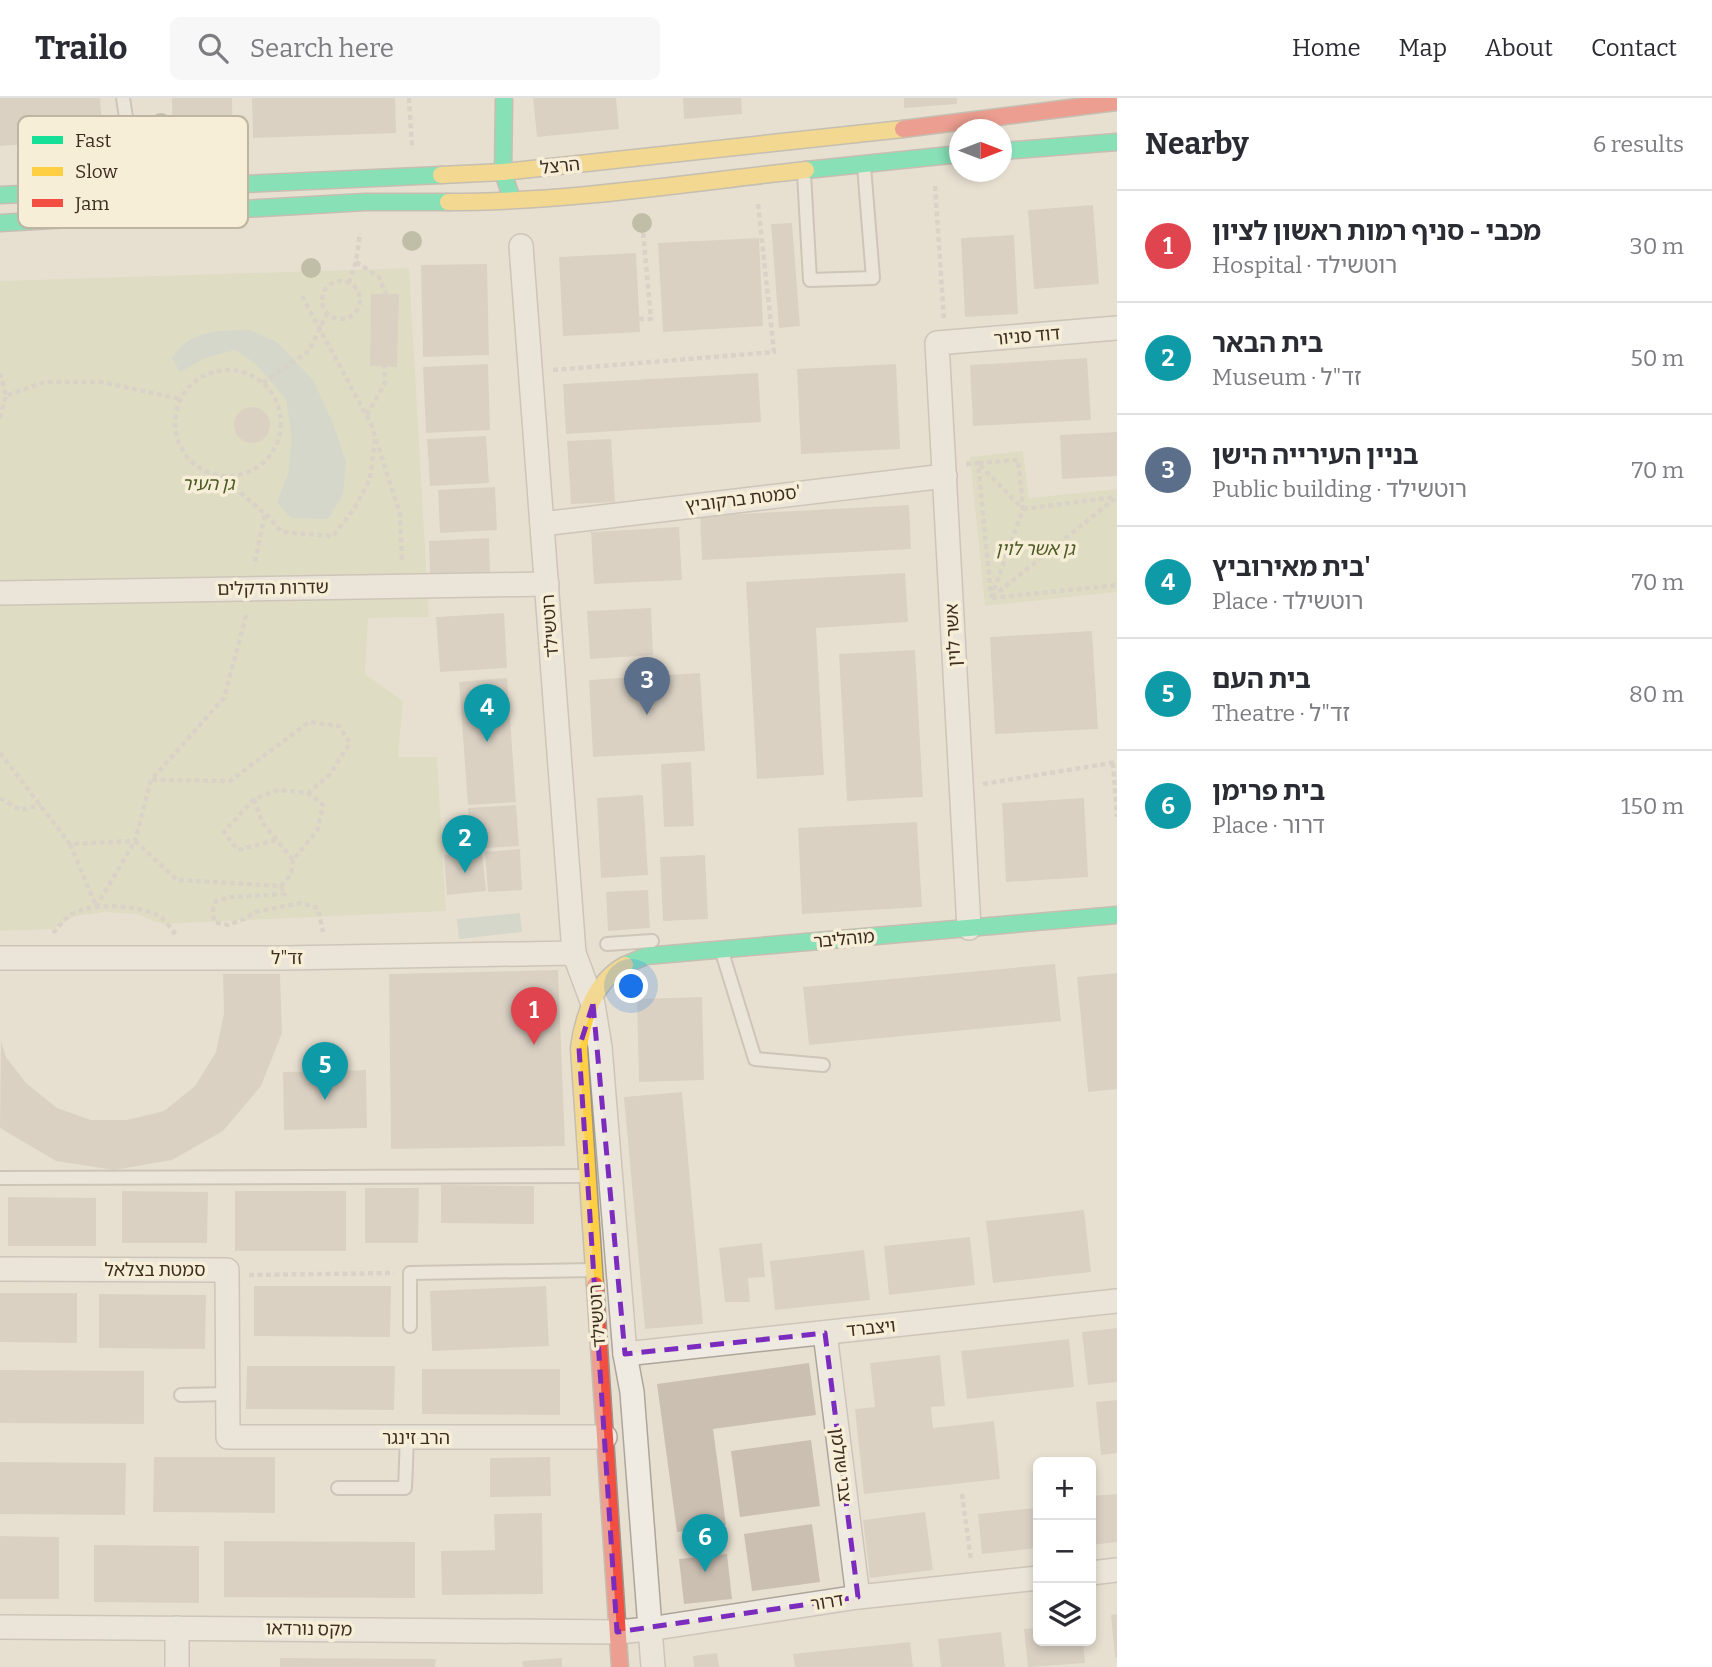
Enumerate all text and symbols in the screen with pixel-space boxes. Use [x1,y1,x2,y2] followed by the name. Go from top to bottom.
[170,17,660,80] search box
[35,28,128,68] text: Trailo
[194,29,232,67] icon: search
[250,33,394,64] text: Search here
[1292,34,1361,62] text: Home
[1399,34,1447,62] text: Map
[1485,34,1553,62] text: About
[1591,34,1677,62] text: Contact
[18,116,248,228] legend
[949,119,1012,182] north arrow
[1145,126,1249,162] text: Nearby
[75,129,112,152] text: Fast
[1593,130,1684,158] text: 6 results
[539,153,581,179] street label: הרצל
[75,160,118,183] text: Slow
[74,192,109,215] text: Jam
[1212,216,1541,247] text: מכבי - סניף רמות ראשון לציון
[1163,232,1173,260] text: 1
[1630,232,1684,260] text: 30 m
[1212,251,1397,279] text: Hospital · רוטשילד
[993,322,1061,350] street label: דוד סניור
[1212,328,1323,359] text: בית הבאר
[1162,344,1174,372] text: 2
[1630,344,1684,372] text: 50 m
[1212,363,1362,391] text: Museum · זד"ל
[1212,440,1418,471] text: בניין העירייה הישן
[1161,456,1175,484] text: 3
[1632,456,1684,484] text: 70 m
[182,473,235,495] park label: גן העיר
[1212,475,1467,503] text: Public building · רוטשילד
[684,481,802,517] street label: סמטת ברקוביץ'
[995,538,1076,560] park label: גן אשר לוין
[1212,552,1371,583] text: בית מאירוביץ'
[1161,568,1175,596] text: 4
[1632,568,1684,596] text: 70 m
[217,576,329,600] street label: שדרות הדקלים
[1212,587,1364,615] text: Place · רוטשילד
[537,594,563,658] street label: רוטשילד
[940,603,966,667] street label: אשר לוין
[624,657,670,715] pin: 3
[1212,664,1311,695] text: בית העם
[1162,680,1174,708] text: 5
[1629,680,1684,708] text: 80 m
[464,684,510,742] pin: 4
[1212,699,1350,727] text: Theatre · זד"ל
[1212,776,1325,807] text: בית פרימן
[1161,792,1175,820] text: 6
[1621,792,1684,820] text: 150 m
[1212,811,1325,839] text: Place · דרור
[442,815,488,873] pin: 2
[812,925,876,953] street label: מוהליבר
[271,947,303,969] street label: זד"ל
[614,969,648,1003] your location
[511,987,557,1045] pin: 1
[302,1042,348,1100] pin: 5
[104,1259,206,1281] street label: סמטת בצלאל
[584,1284,610,1348] street label: רוטשילד
[845,1314,897,1342] street label: ויצברד
[382,1427,450,1449] street label: הרב זינגר
[826,1427,856,1503] street label: צבי שולמן
[1033,1457,1096,1646] map controls
[1033,1457,1096,1520] button: +
[682,1514,728,1572] pin: 6
[1033,1520,1096,1583] button: −
[1033,1583,1096,1646] button: layers
[809,1589,845,1615] street label: דרור
[266,1617,352,1641] street label: מקס נורדאו

